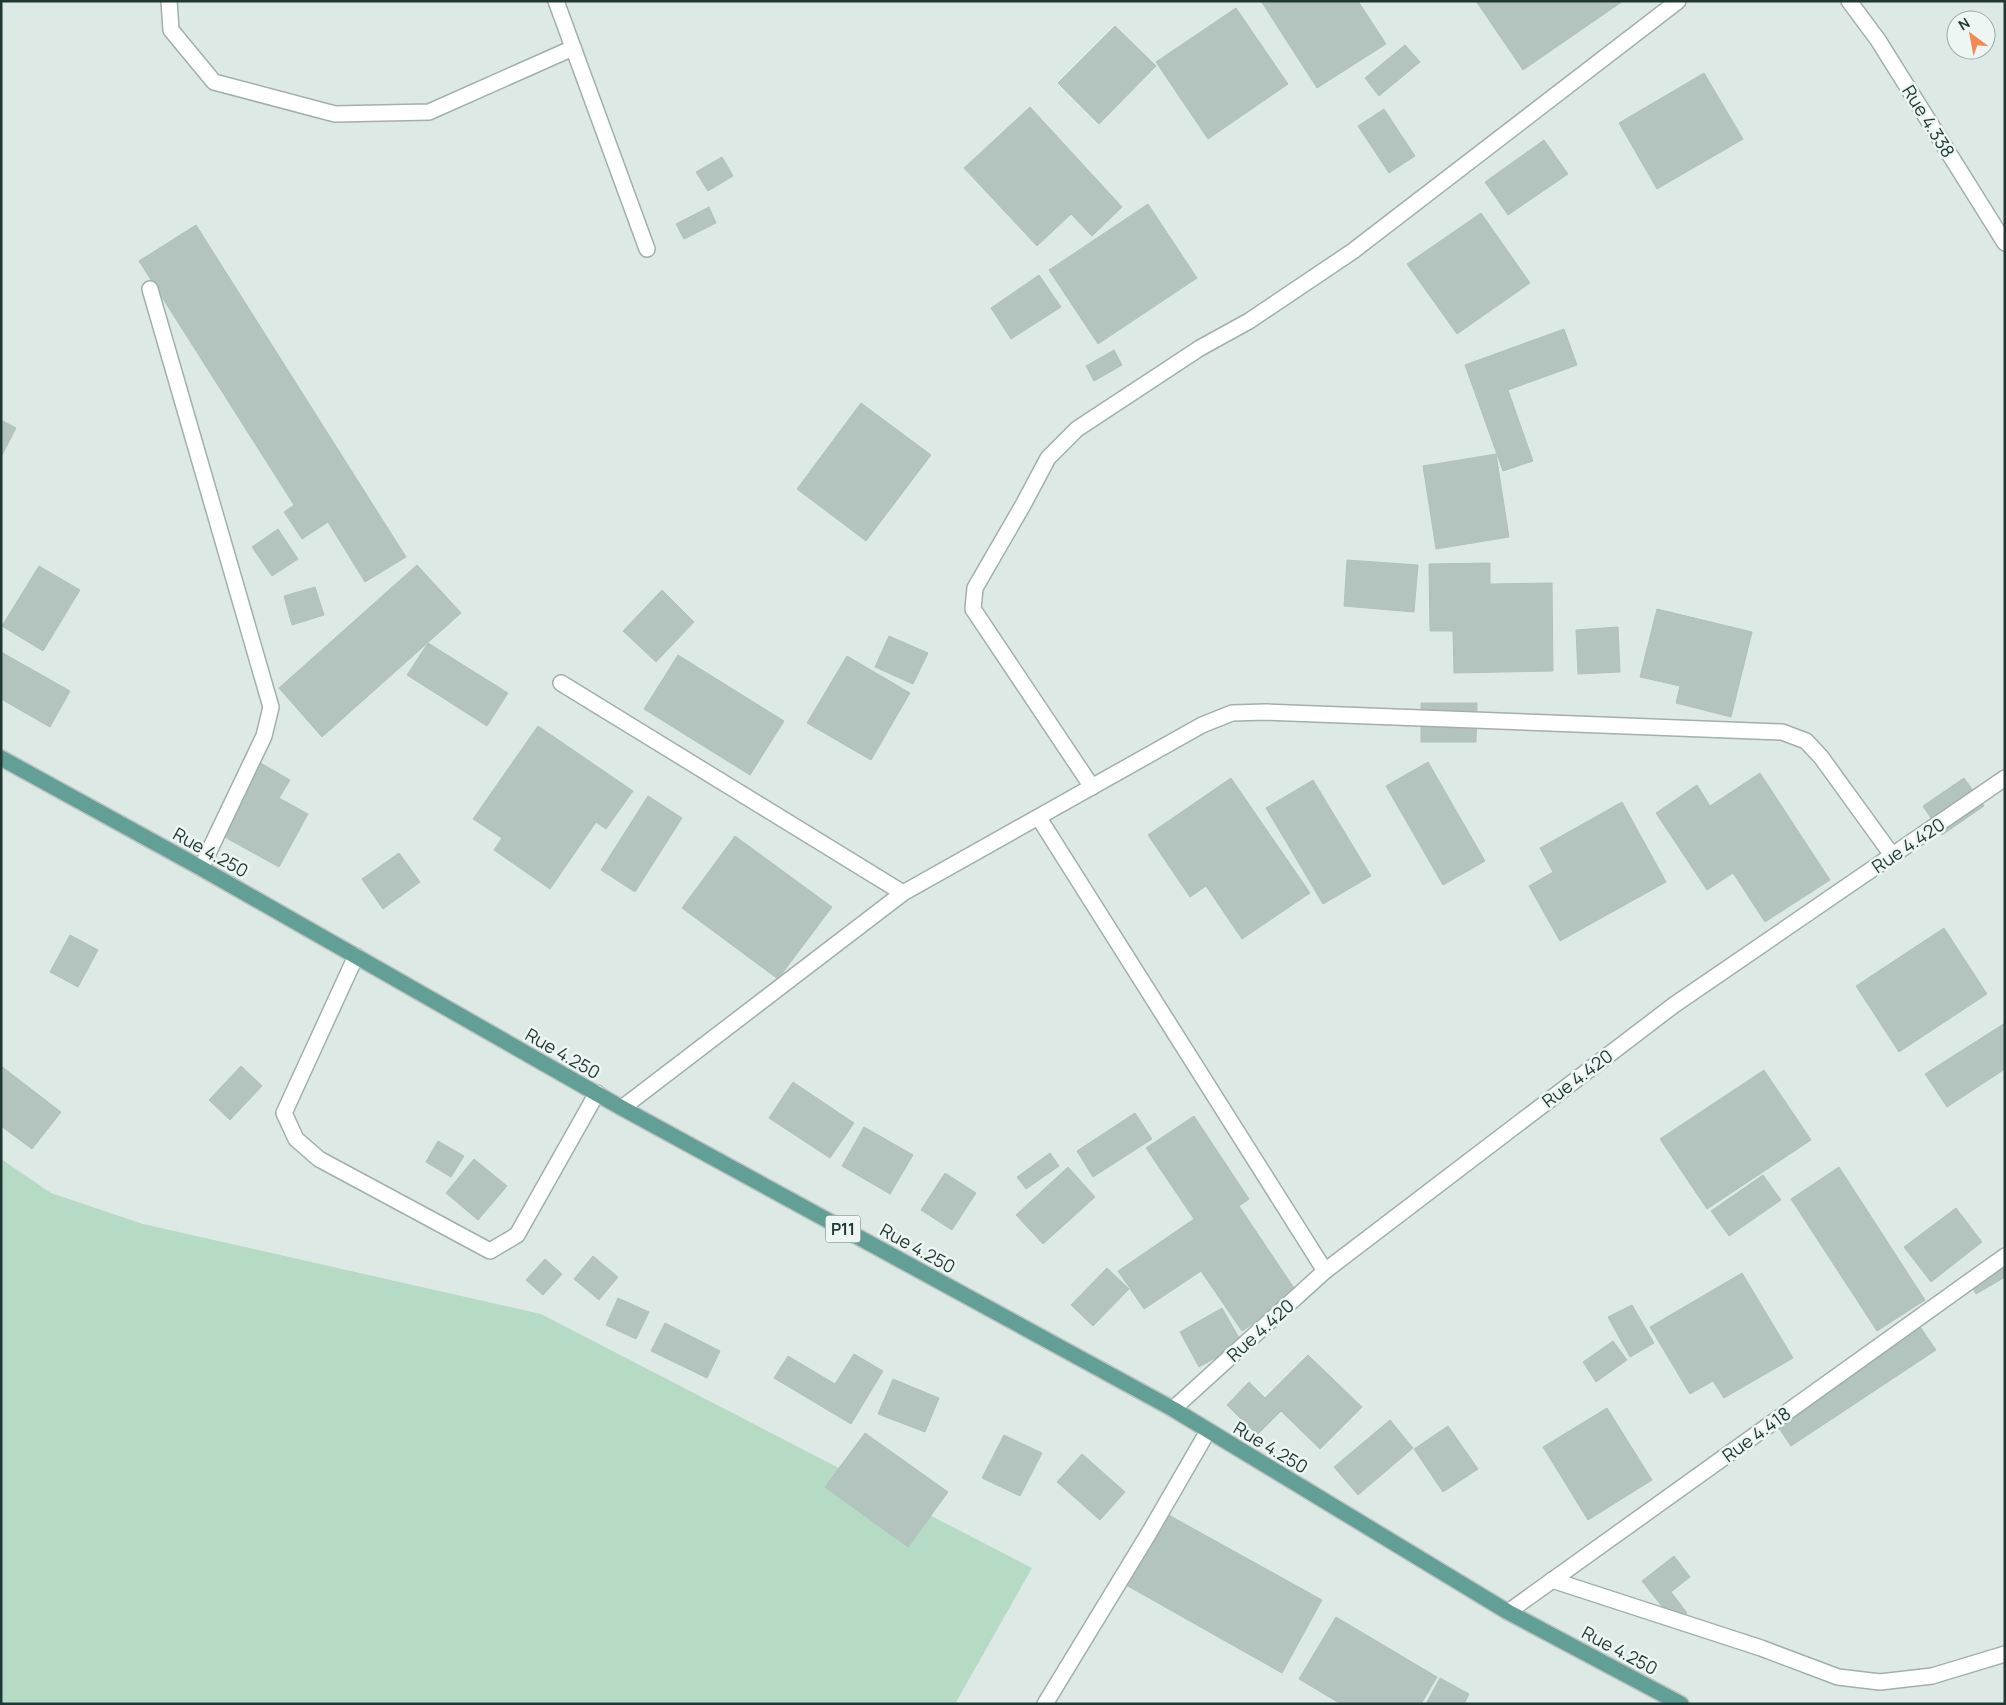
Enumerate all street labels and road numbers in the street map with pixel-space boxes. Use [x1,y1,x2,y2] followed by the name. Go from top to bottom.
[1897,80,1961,162] street label: Rue 4.338
[1867,812,1949,878] street label: Rue 4.420
[169,821,253,883] street label: Rue 4.250
[521,1022,605,1084] street label: Rue 4.250
[1537,1043,1617,1113] street label: Rue 4.420
[826,1216,860,1242] road number: P11
[876,1217,960,1279] street label: Rue 4.250
[1221,1293,1299,1367] street label: Rue 4.420
[1717,1401,1795,1467] street label: Rue 4.418
[1229,1415,1313,1479] street label: Rue 4.250
[1578,1620,1662,1680] street label: Rue 4.250

